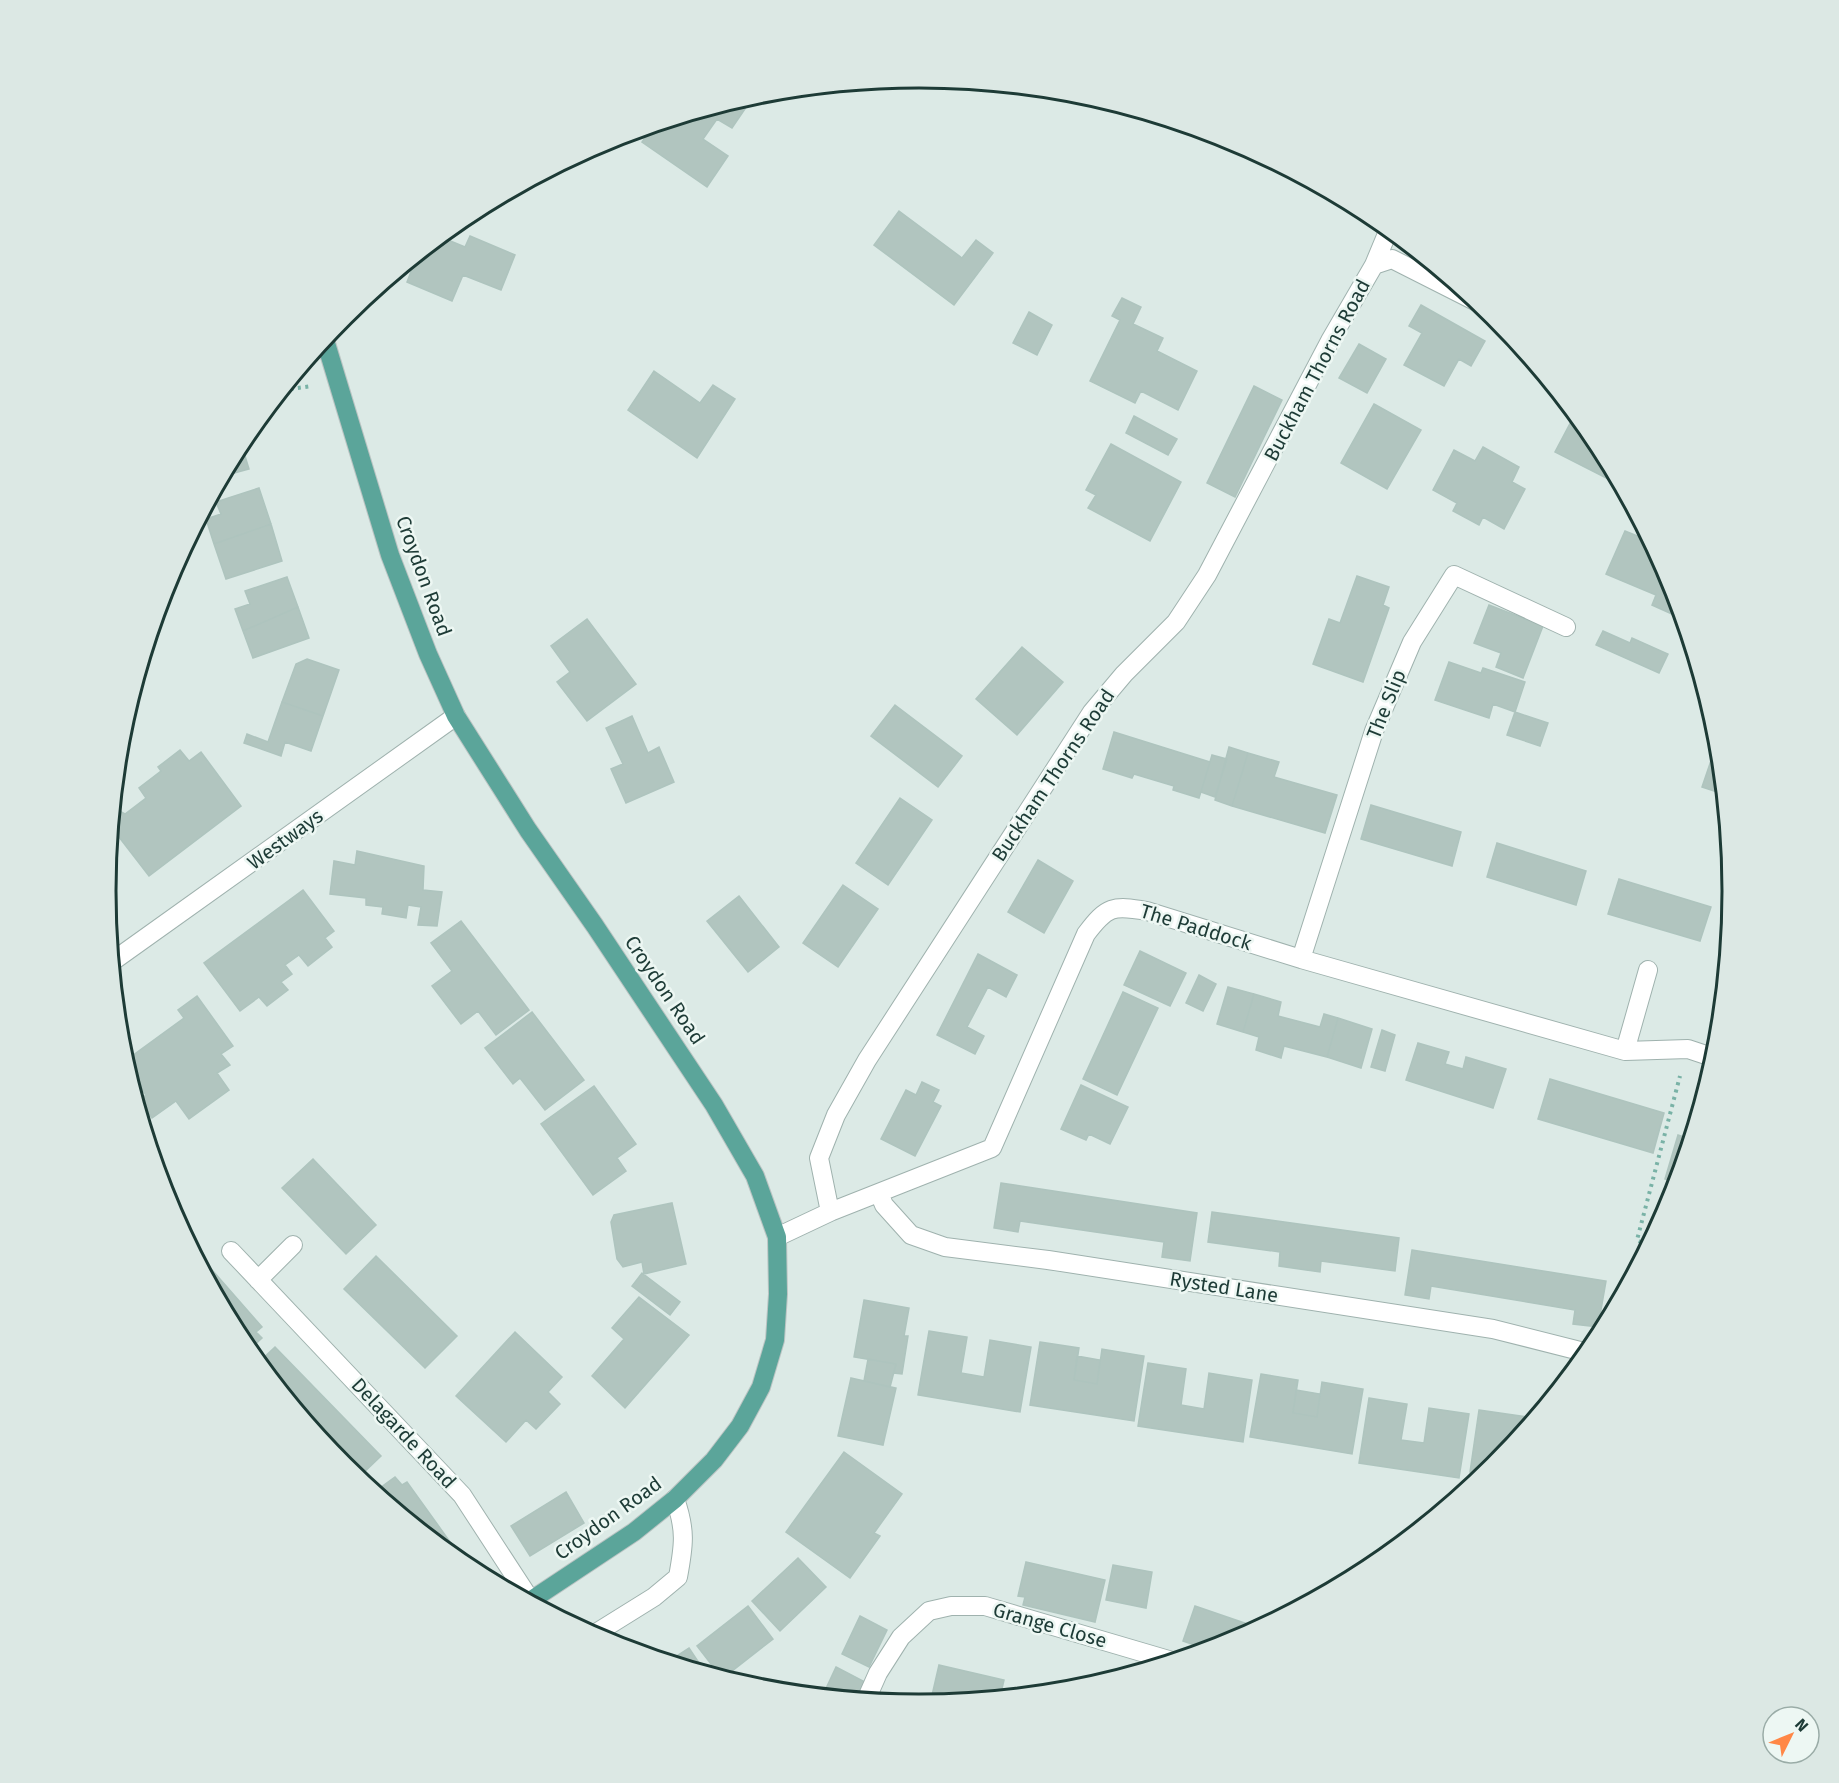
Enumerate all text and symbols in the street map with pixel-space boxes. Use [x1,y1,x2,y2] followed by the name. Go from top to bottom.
[1259,275,1375,465] street label: Buckham Thorns Road
[391,513,457,639] street label: Croydon Road
[1361,666,1411,742] street label: The Slip
[986,684,1120,866] street label: Buckham Thorns Road
[243,804,327,874] street label: Westways
[1137,899,1255,956] street label: The Paddock
[620,931,710,1049] street label: Croydon Road
[1168,1267,1280,1307] street label: Rysted Lane
[347,1373,461,1493] street label: Delagarde Road
[550,1471,666,1565] street label: Croydon Road
[990,1597,1110,1653] street label: Grange Close
[1761,1705,1821,1765] north arrow
[1791,1715,1812,1735] text: N

